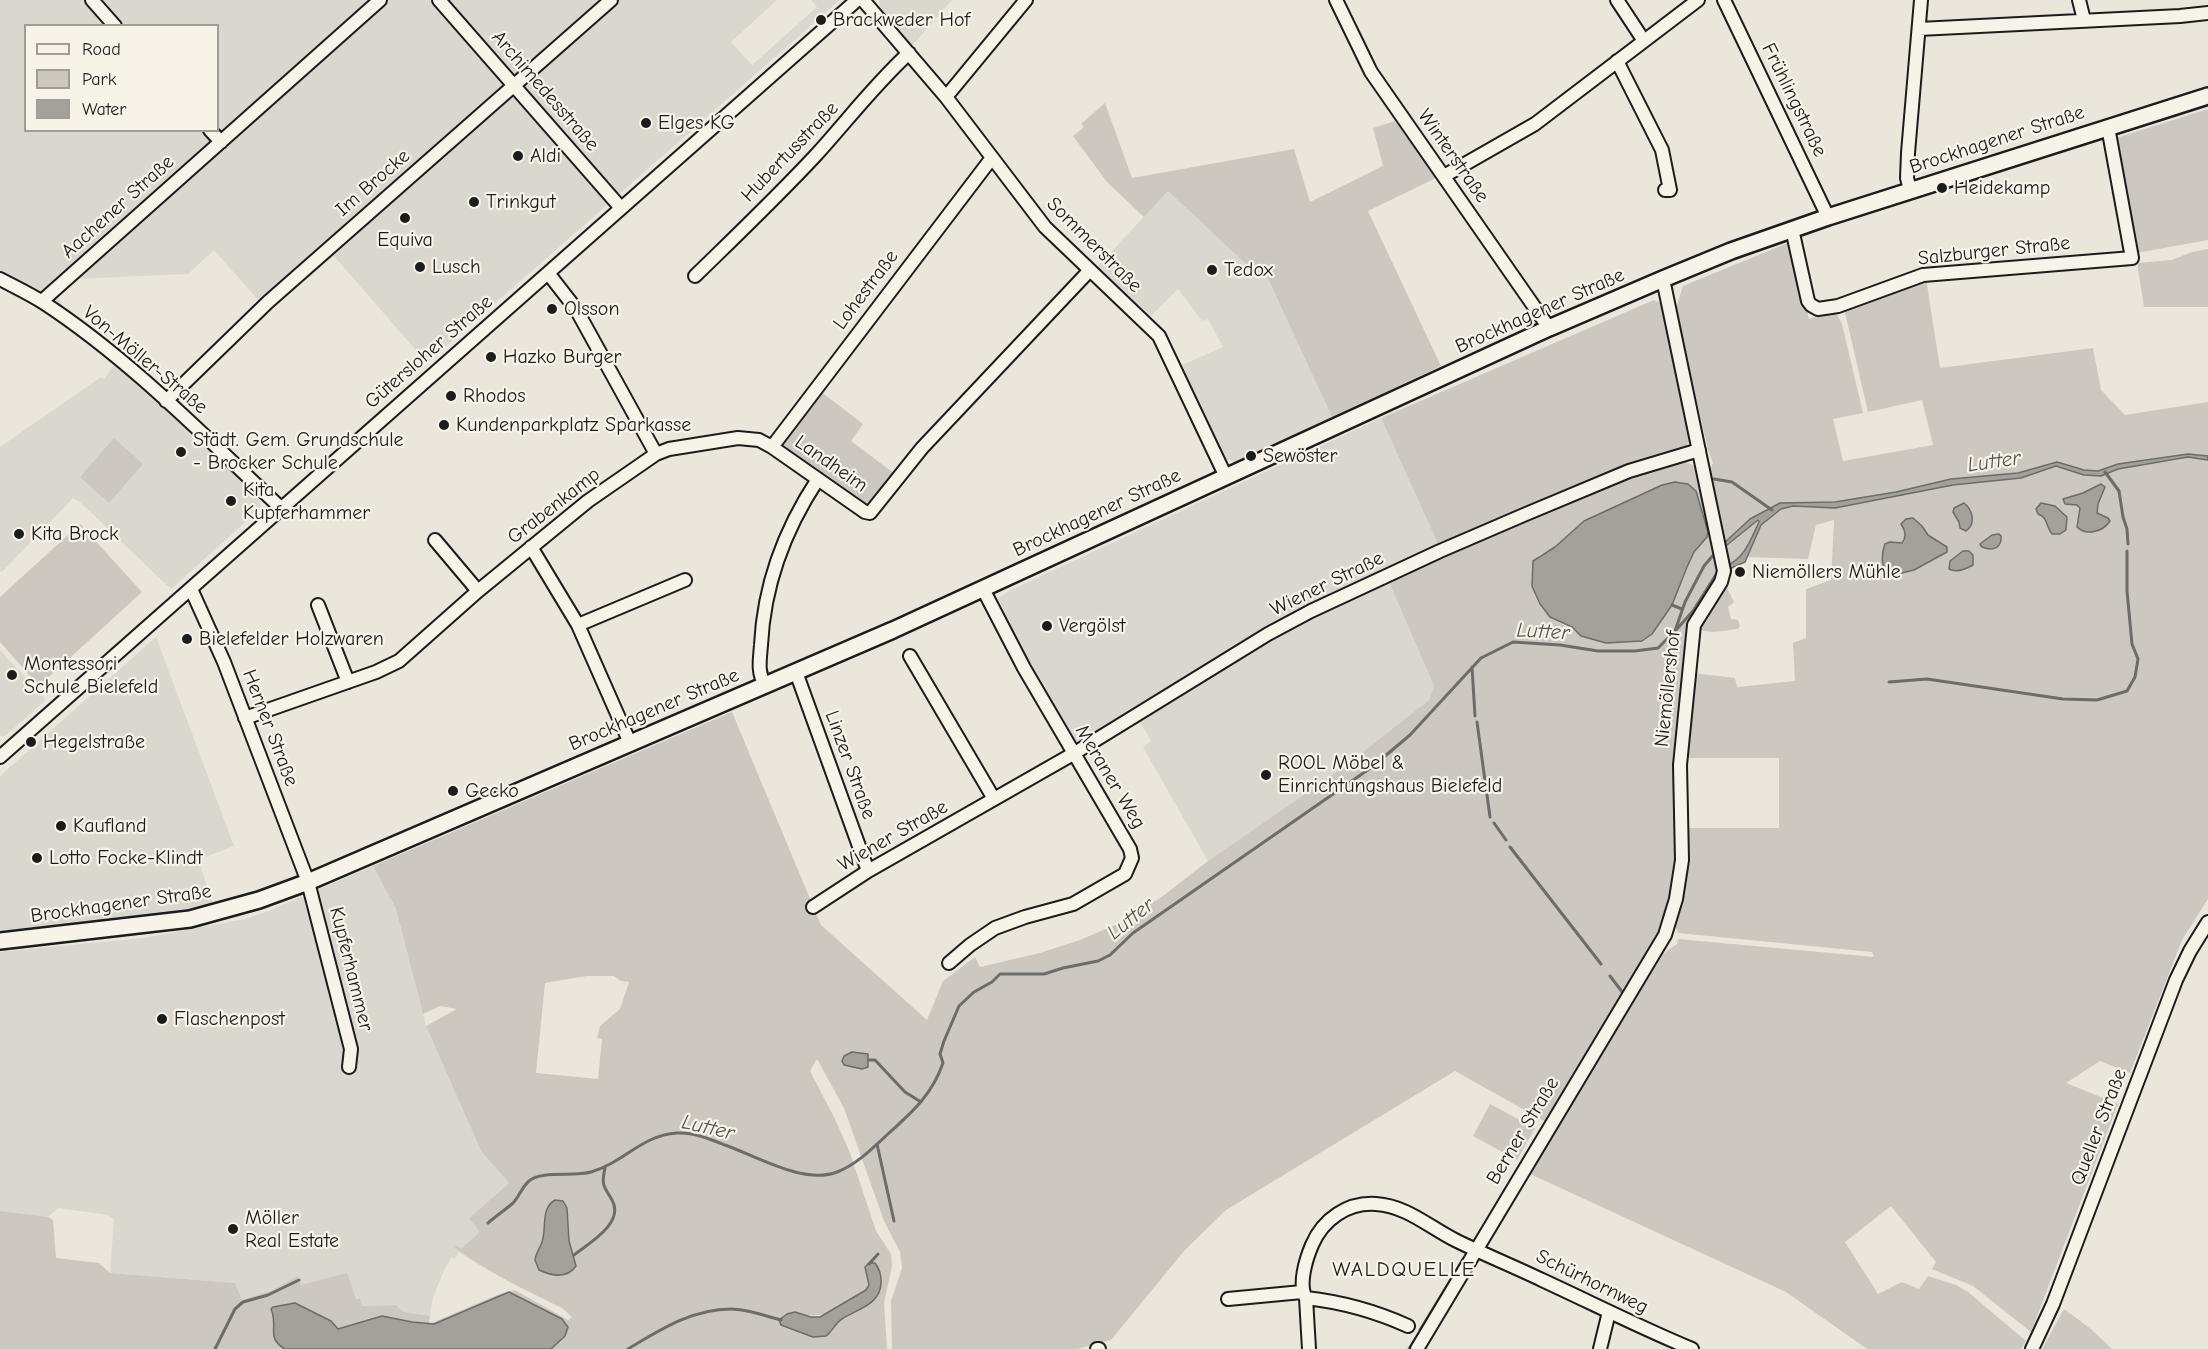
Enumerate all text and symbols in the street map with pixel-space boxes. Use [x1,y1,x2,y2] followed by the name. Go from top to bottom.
[833,8,970,32] place label: Brackweder Hof
[814,13,828,27] marker: Brackweder Hof
[24,24,219,132] legend
[486,26,604,156] street label: Archimedesstraße
[82,39,121,60] text: Road
[1756,39,1832,161] street label: Frühlingstraße
[82,69,116,90] text: Park
[736,97,844,207] street label: Hubertusstraße
[82,99,126,120] text: Water
[1907,100,2087,180] street label: Brockhagener Straße
[1412,105,1494,207] street label: Winterstraße
[658,111,735,135] place label: Elges KG
[639,116,653,130] marker: Elges KG
[331,144,415,222] street label: Im Brocke
[530,144,561,168] place label: Aldi
[511,149,525,163] marker: Aldi
[57,150,179,264] street label: Aachener Straße
[1954,176,2050,200] place label: Heidekamp
[1935,181,1949,195] marker: Heidekamp
[486,190,556,214] place label: Trinkgut
[1041,192,1147,298] street label: Sommerstraße
[467,195,481,209] marker: Trinkgut
[398,211,412,225] marker: Equiva
[377,228,433,252] place label: Equiva
[1917,231,2071,271] street label: Salzburger Straße
[828,245,904,335] street label: Lohestraße
[432,255,481,279] place label: Lusch
[1224,258,1273,282] place label: Tedox
[413,260,427,274] marker: Lusch
[1205,263,1219,277] marker: Tedox
[1452,263,1628,359] street label: Brockhagener Straße
[360,290,498,414] street label: Gütersloher Straße
[564,297,619,321] place label: Olsson
[78,301,212,419] street label: Von-Möller-Straße
[545,302,559,316] marker: Olsson
[503,345,621,369] place label: Hazko Burger
[484,350,498,364] marker: Hazko Burger
[463,384,526,408] place label: Rhodos
[444,389,458,403] marker: Rhodos
[456,413,691,437] place label: Kundenparkplatz Sparkasse
[437,418,451,432] marker: Kundenparkplatz Sparkasse
[193,428,404,475] place label: Städt. Gem. Grundschule - Brocker Schule
[790,430,872,498] street label: Landheim
[1263,444,1338,468] place label: Sewöster
[174,445,188,459] marker: Städt. Gem. Grundschule - Brocker Schule
[1966,446,2022,478] water label: Lutter
[1244,449,1258,463] marker: Sewöster
[503,462,605,550] street label: Grabenkamp
[1009,464,1185,562] street label: Brockhagener Straße
[243,478,370,525] place label: Kita Kupferhammer
[224,494,238,508] marker: Kita Kupferhammer
[31,522,119,546] place label: Kita Brock
[12,527,26,541] marker: Kita Brock
[1267,546,1387,622] street label: Wiener Straße
[1752,560,1901,584] place label: Niemöllers Mühle
[1733,565,1747,579] marker: Niemöllers Mühle
[1059,614,1125,638] place label: Vergölst
[1516,618,1570,646] water label: Lutter
[1040,619,1054,633] marker: Vergölst
[199,627,384,651] place label: Bielefelder Holzwaren
[1650,630,1686,748] street label: Niemöllershof
[180,632,194,646] marker: Bielefelder Holzwaren
[24,652,158,699] place label: Montessori Schule Bielefeld
[565,663,743,757] street label: Brockhagener Straße
[237,666,303,790] street label: Herner Straße
[5,668,19,682] marker: Montessori Schule Bielefeld
[819,708,881,822] street label: Linzer Straße
[1070,721,1150,833] street label: Meraner Weg
[43,730,145,754] place label: Hegelstraße
[24,735,38,749] marker: Hegelstraße
[1278,751,1502,798] place label: ROOL Möbel & Einrichtungshaus Bielefeld
[1259,768,1273,782] marker: ROOL Möbel & Einrichtungshaus Bielefeld
[465,779,519,803] place label: Gecko
[446,784,460,798] marker: Gecko
[834,795,952,877] street label: Wiener Straße
[73,814,147,838] place label: Kaufland
[54,819,68,833] marker: Kaufland
[49,846,203,870] place label: Lotto Focke-Klindt
[30,851,44,865] marker: Lotto Focke-Klindt
[29,879,213,929] street label: Brockhagener Straße
[1102,892,1160,946] water label: Lutter
[324,904,378,1034] street label: Kupferhammer
[174,1007,285,1031] place label: Flaschenpost
[155,1012,169,1026] marker: Flaschenpost
[2066,1065,2132,1189] street label: Queller Straße
[1481,1073,1565,1189] street label: Berner Straße
[679,1110,737,1146] water label: Lutter
[245,1206,339,1253] place label: Möller Real Estate
[226,1222,240,1236] marker: Möller Real Estate
[1532,1244,1652,1320] street label: Schürhornweg
[1332,1257,1476,1283] district label: WALDQUELLE

